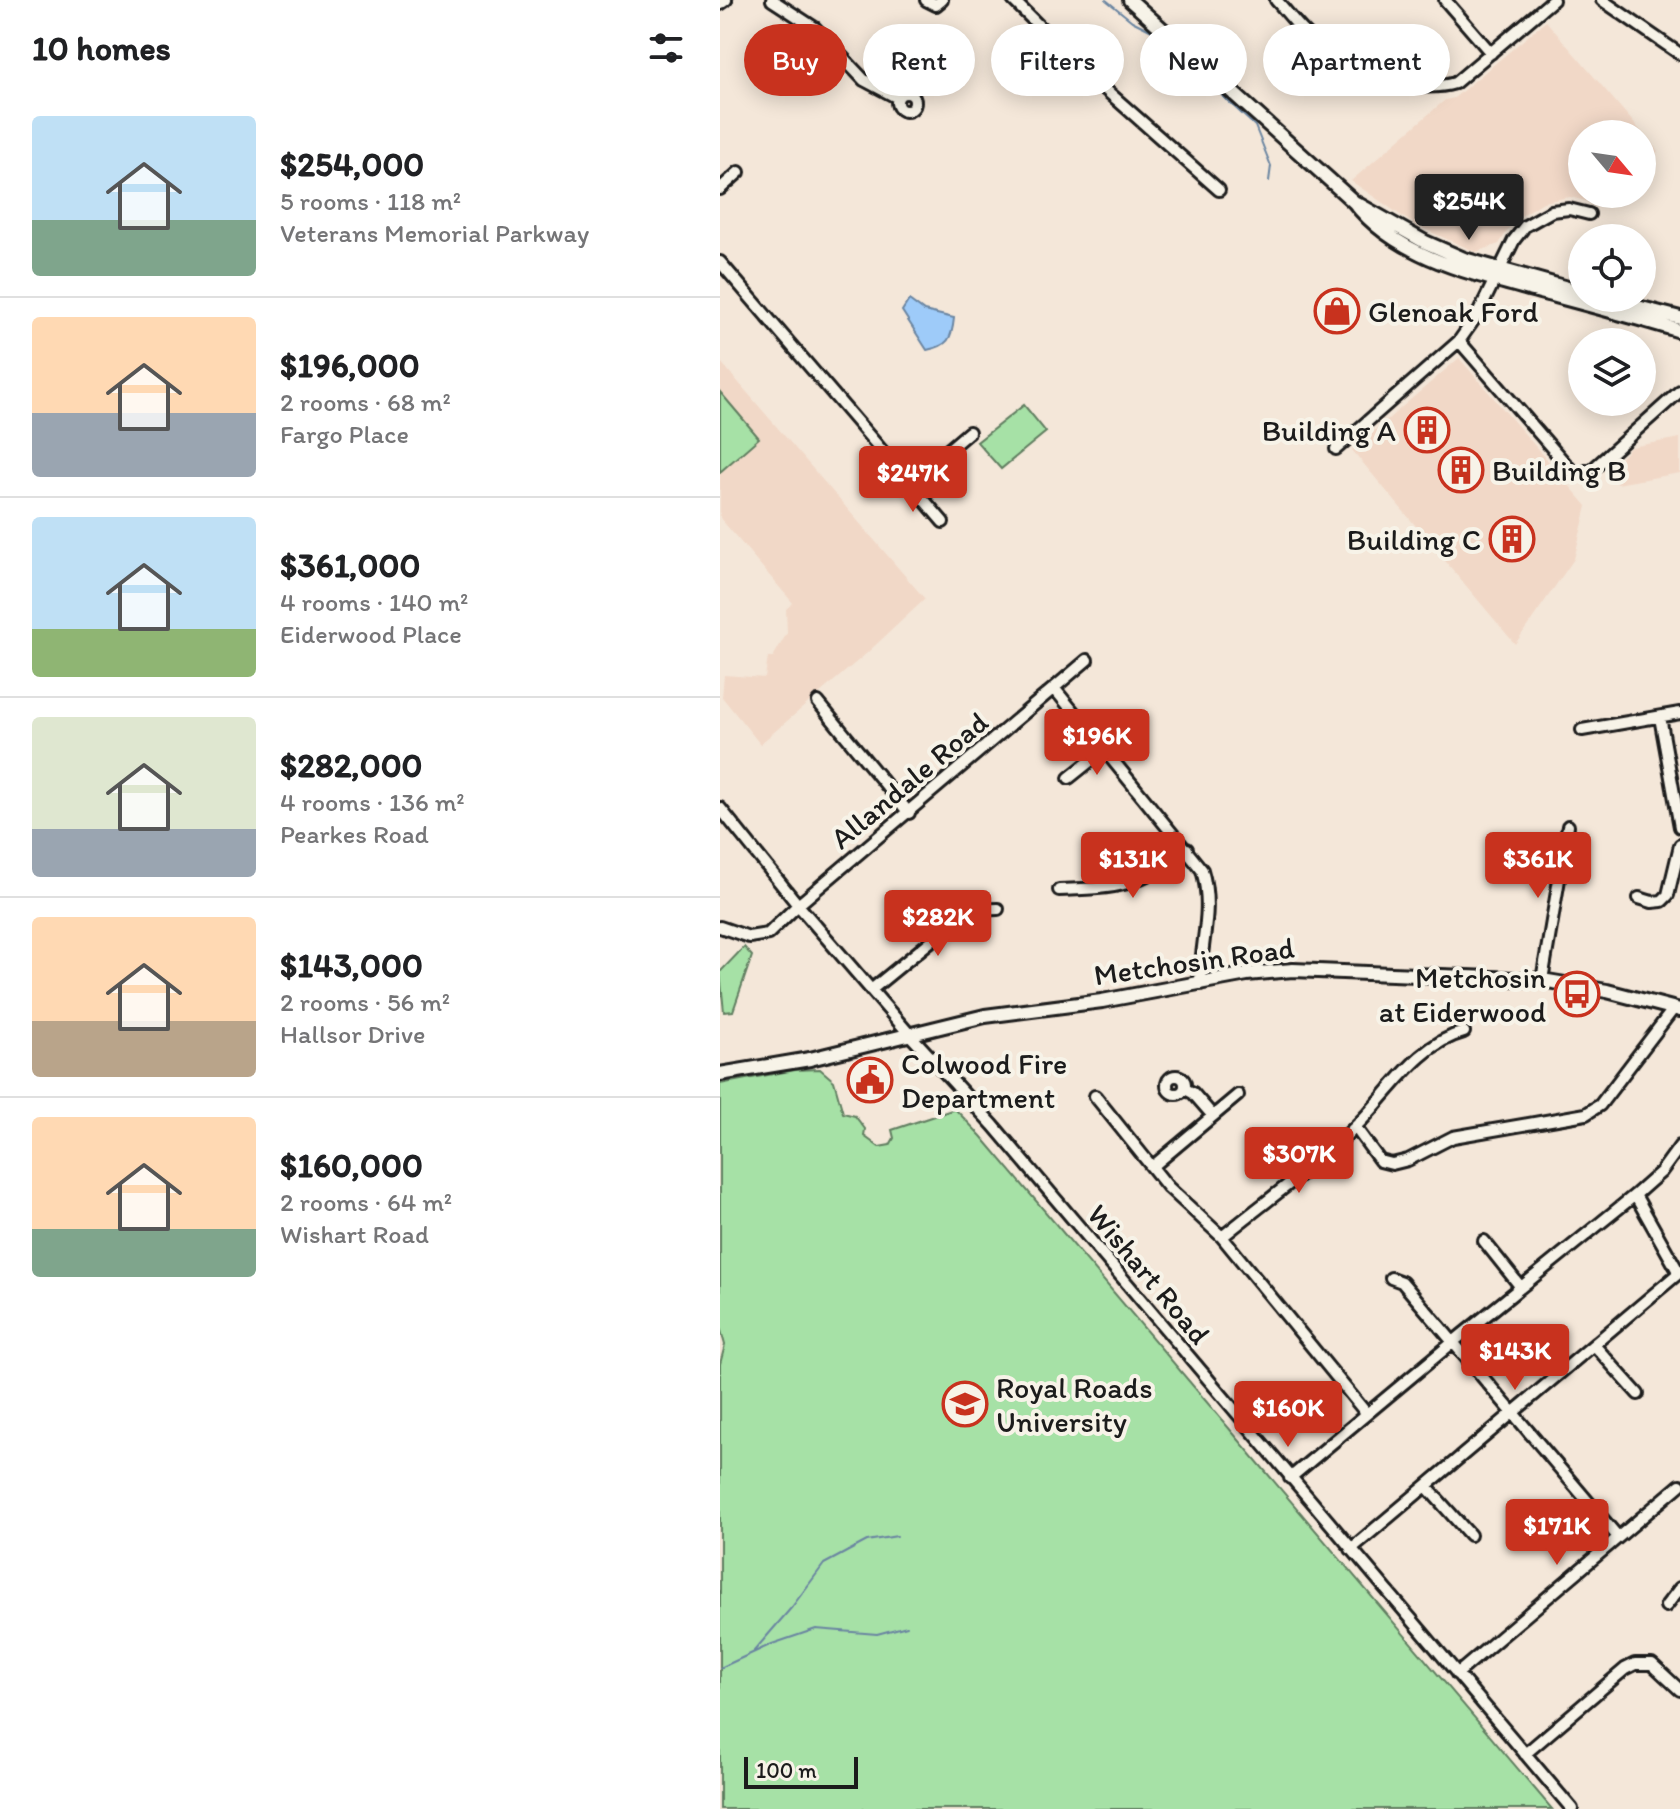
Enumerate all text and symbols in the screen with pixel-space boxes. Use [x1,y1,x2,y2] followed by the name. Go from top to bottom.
[744,24,847,96] chip: Buy
[863,24,975,96] chip: Rent
[991,24,1124,96] chip: Filters
[1140,24,1247,96] chip: New
[1263,24,1450,96] chip: Apartment
[644,26,688,70] icon: filters
[32,28,171,69] text: 10 homes
[1568,120,1656,208] north arrow
[1568,120,1656,416] map controls
[280,144,424,185] text: $254,000
[96,148,192,244] icon: home
[1413,174,1525,242] pin: $254K
[1433,184,1505,216] text: $254K
[280,185,461,217] text: 5 rooms · 118 m²
[280,217,589,249] text: Veterans Memorial Parkway
[1568,224,1656,312] button: locate
[1313,287,1361,335] shop icon: Glenoak Ford
[1368,293,1538,330] place label: Glenoak Ford
[1568,328,1656,416] button: layers
[280,345,420,386] text: $196,000
[96,349,192,445] icon: home
[280,386,451,418] text: 2 rooms · 68 m²
[1403,406,1451,454] building icon: Building A
[1262,412,1396,449] place label: Building A
[280,418,409,450] text: Fargo Place
[857,446,969,514] pin: $247K
[1437,446,1485,494] building icon: Building B
[1492,452,1626,489] place label: Building B
[877,456,949,488] text: $247K
[1488,515,1536,563] building icon: Building C
[1347,521,1481,558] place label: Building C
[280,545,420,586] text: $361,000
[96,549,192,645] icon: home
[280,586,468,618] text: 4 rooms · 140 m²
[280,618,462,650] text: Eiderwood Place
[823,703,995,857] street label: Allandale Road
[1041,709,1153,777] pin: $196K
[1062,719,1132,751] text: $196K
[280,745,423,786] text: $282,000
[96,749,192,845] icon: home
[280,786,465,818] text: 4 rooms · 136 m²
[280,818,429,850] text: Pearkes Road
[1077,832,1189,900] pin: $131K
[1482,832,1594,900] pin: $361K
[1099,842,1167,874] text: $131K
[1503,842,1573,874] text: $361K
[882,890,994,958] pin: $282K
[902,900,974,932] text: $282K
[1091,929,1297,993] street label: Metchosin Road
[280,945,423,986] text: $143,000
[96,949,192,1045] icon: home
[1379,959,1546,1030] place label: Metchosin at Eiderwood
[1553,970,1601,1018] bus stop icon: Metchosin at Eiderwood
[280,986,450,1018] text: 2 rooms · 56 m²
[280,1018,425,1050] text: Hallsor Drive
[901,1045,1067,1116] place label: Colwood Fire Department
[846,1056,894,1104] public building icon: Colwood Fire Department
[1243,1127,1355,1195] pin: $307K
[1263,1137,1335,1169] text: $307K
[280,1145,423,1186] text: $160,000
[96,1149,192,1245] icon: home
[280,1186,452,1218] text: 2 rooms · 64 m²
[1080,1196,1218,1352] street label: Wishart Road
[280,1218,429,1250] text: Wishart Road
[1459,1324,1571,1392] pin: $143K
[1479,1334,1551,1366] text: $143K
[996,1369,1153,1440] place label: Royal Roads University
[941,1380,989,1428] school or university icon: Royal Roads University
[1232,1381,1344,1449] pin: $160K
[1252,1391,1324,1423] text: $160K
[1501,1499,1613,1567] pin: $171K
[1524,1509,1590,1541] text: $171K
[744,1753,858,1789] scale bar
[756,1757,817,1784] text: 100 m

